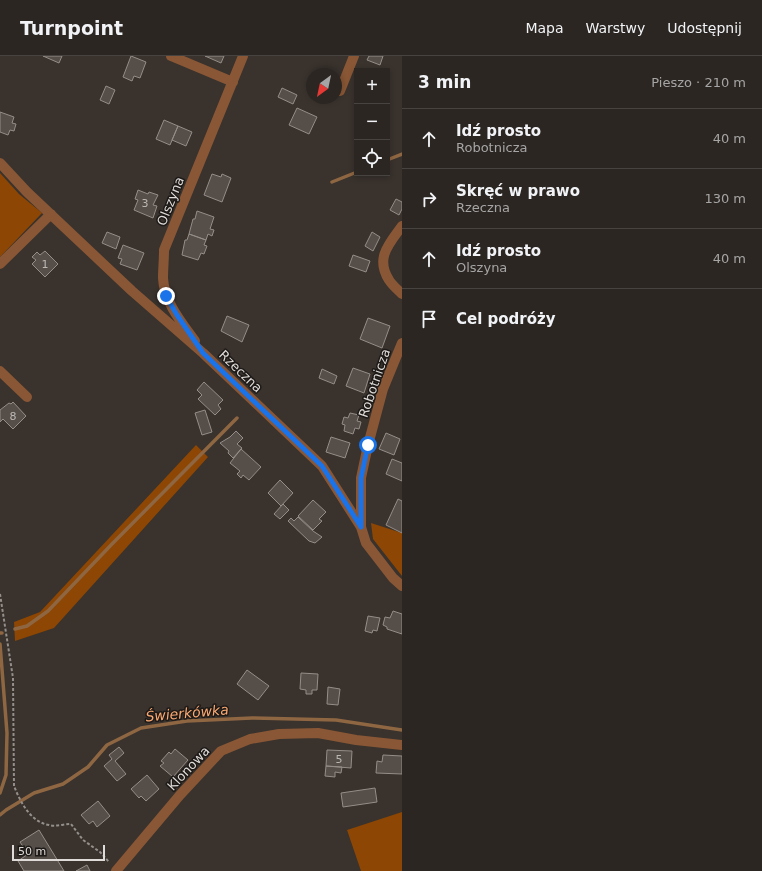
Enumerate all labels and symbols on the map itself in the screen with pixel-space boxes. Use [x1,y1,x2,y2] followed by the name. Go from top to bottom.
[306,68,342,104] north arrow
[154,175,187,228] street label: Olszyna
[142,197,149,210] house number: 3
[42,258,49,271] house number: 1
[157,287,175,305] route end
[216,347,265,396] street label: Rzeczna
[356,347,393,419] street label: Robotnicza
[10,410,17,423] house number: 8
[359,436,377,454] route start
[145,700,229,725] water label: Świerkówka
[164,743,213,794] street label: Klonowa
[336,753,343,766] house number: 5
[12,843,105,862] scale bar

